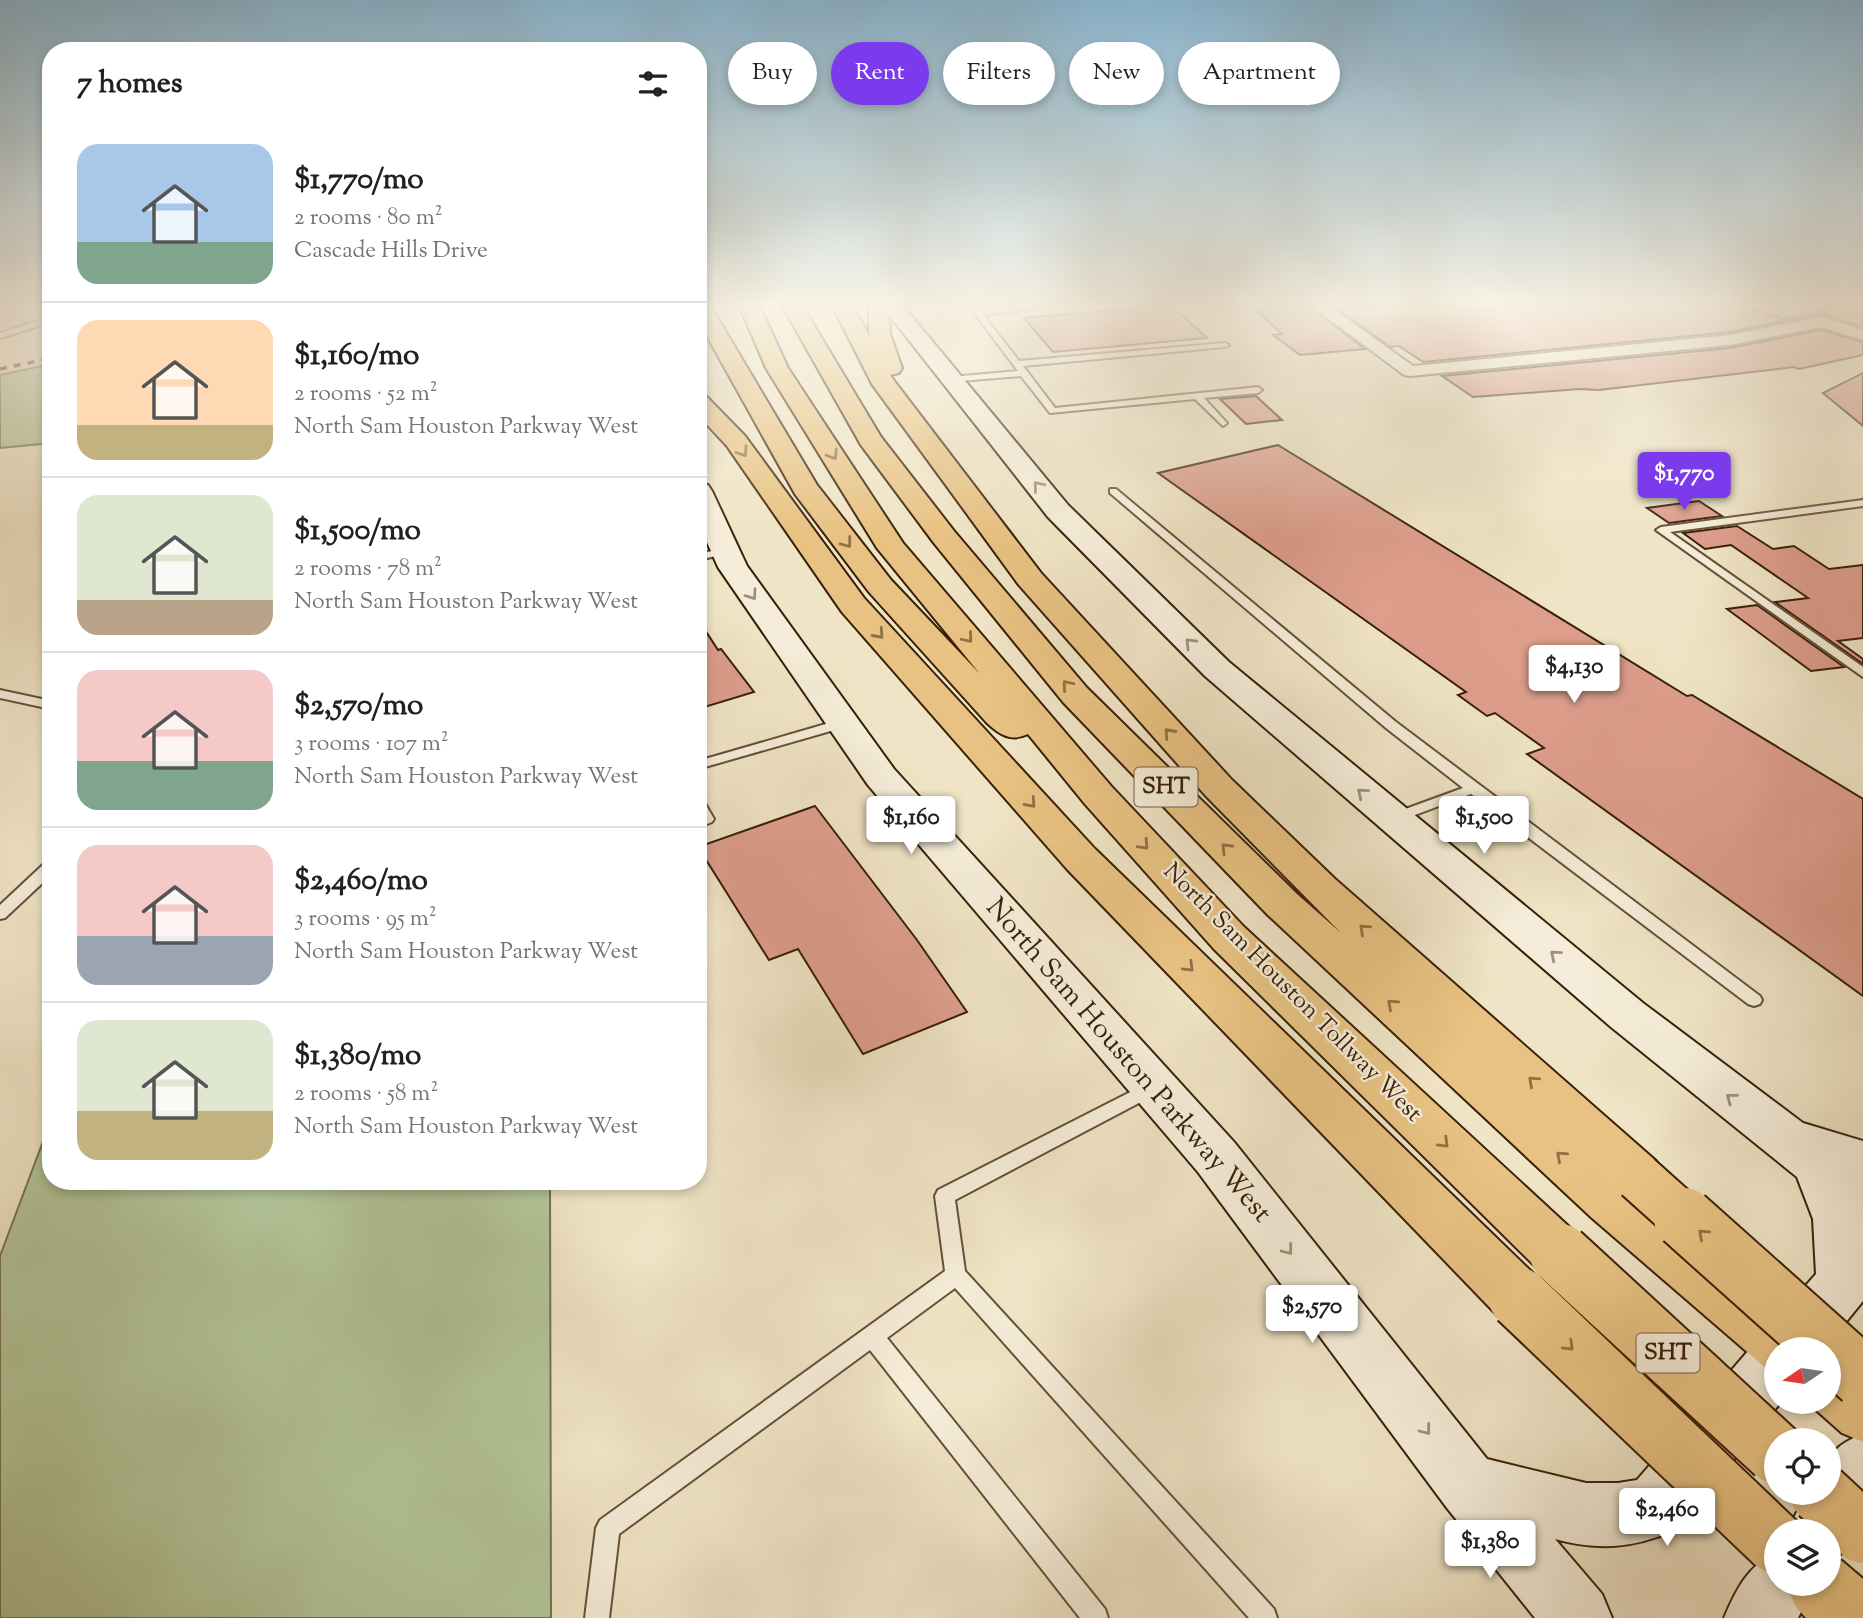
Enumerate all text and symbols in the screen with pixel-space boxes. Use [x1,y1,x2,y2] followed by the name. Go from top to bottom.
[728,42,817,105] chip: Buy
[831,42,929,105] chip: Rent
[943,42,1055,105] chip: Filters
[1069,42,1164,105] chip: New
[1178,42,1340,105] chip: Apartment
[77,63,182,106] text: 7 homes
[634,65,672,103] icon: filters
[294,159,424,202] text: $1,770/mo
[133,172,217,256] icon: home
[294,202,442,235] text: 2 rooms · 80 m²
[294,235,488,268] text: Cascade Hills Drive
[294,335,419,378] text: $1,160/mo
[133,348,217,432] icon: home
[294,378,437,411] text: 2 rooms · 52 m²
[294,411,638,444] text: North Sam Houston Parkway West
[735,444,747,457] one-way arrow
[825,448,838,461] one-way arrow
[1627,452,1741,512] pin: $1,770
[1654,458,1714,491] text: $1,770
[1034,482,1046,495] one-way arrow
[294,510,421,553] text: $1,500/mo
[133,523,217,607] icon: home
[839,536,852,548] one-way arrow
[294,553,442,586] text: 2 rooms · 78 m²
[294,586,638,619] text: North Sam Houston Parkway West
[744,587,757,600] one-way arrow
[871,626,883,639] one-way arrow
[959,631,972,643] one-way arrow
[1186,638,1199,651] one-way arrow
[1517,646,1631,705] pin: $4,130
[1545,651,1603,684] text: $4,130
[1063,681,1076,693] one-way arrow
[294,685,423,728] text: $2,570/mo
[133,698,217,782] icon: home
[294,728,449,761] text: 3 rooms · 107 m²
[1165,728,1178,741] one-way arrow
[294,761,638,794] text: North Sam Houston Parkway West
[1134,768,1198,806] road number: SHT
[1357,789,1370,801] one-way arrow
[1023,795,1035,808] one-way arrow
[854,796,968,856] pin: $1,160
[1427,796,1541,856] pin: $1,500
[882,802,940,835] text: $1,160
[1455,802,1513,835] text: $1,500
[1136,837,1148,850] one-way arrow
[1222,843,1235,856] one-way arrow
[1155,856,1429,1130] street label: North Sam Houston Tollway West
[294,860,428,903] text: $2,460/mo
[133,873,217,957] icon: home
[976,890,1281,1232] street label: North Sam Houston Parkway West
[294,903,437,936] text: 3 rooms · 95 m²
[1359,925,1372,937] one-way arrow
[294,936,638,969] text: North Sam Houston Parkway West
[1550,951,1563,963] one-way arrow
[1180,959,1193,972] one-way arrow
[1387,1000,1400,1012] one-way arrow
[294,1035,421,1078] text: $1,380/mo
[133,1048,217,1132] icon: home
[1528,1077,1541,1090] one-way arrow
[294,1078,438,1111] text: 2 rooms · 58 m²
[1727,1094,1739,1107] one-way arrow
[294,1111,638,1144] text: North Sam Houston Parkway West
[1436,1135,1449,1148] one-way arrow
[1556,1152,1569,1165] one-way arrow
[1698,1230,1711,1243] one-way arrow
[1279,1242,1292,1255] one-way arrow
[1255,1286,1369,1345] pin: $2,570
[1282,1291,1342,1324] text: $2,570
[1636,1334,1700,1372] road number: SHT
[1561,1337,1574,1350] one-way arrow
[1764,1337,1841,1414] north arrow
[1764,1337,1841,1596] map controls
[1418,1423,1431,1435] one-way arrow
[1764,1428,1841,1505] button: locate
[1610,1488,1724,1548] pin: $2,460
[1635,1494,1699,1527] text: $2,460
[1764,1519,1841,1596] button: layers
[1433,1520,1547,1580] pin: $1,380
[1461,1526,1519,1559] text: $1,380

